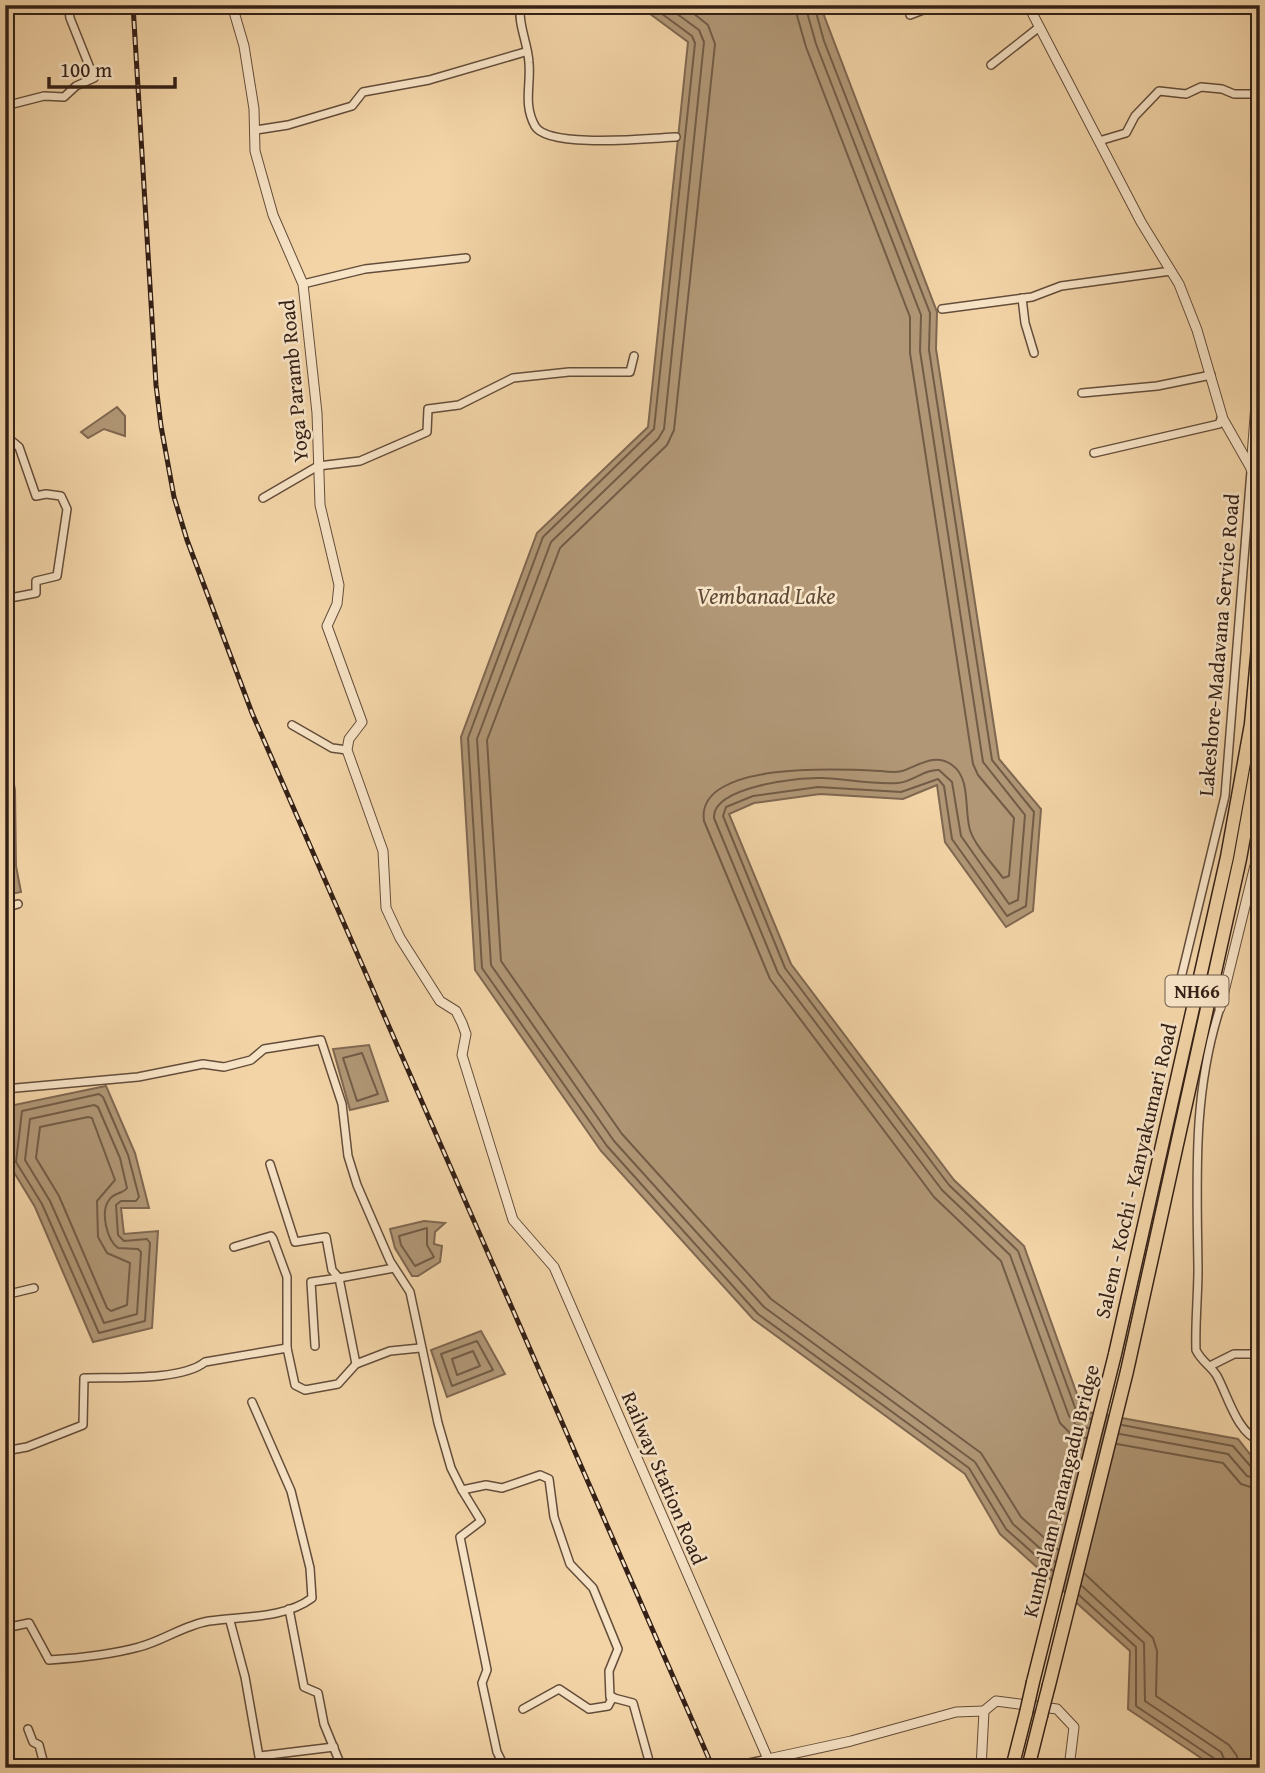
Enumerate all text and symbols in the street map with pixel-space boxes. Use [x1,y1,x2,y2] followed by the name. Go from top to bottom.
[49,46,175,90] scale bar
[60,54,112,85] text: 100 m
[271,298,316,464] street label: Yoga Paramb Road
[1190,492,1247,798] street label: Lakeshore-Madavana Service Road
[696,579,836,612] water label: Vembanad Lake
[1166,976,1228,1007] road number: NH66
[1086,1019,1185,1322] street label: Salem - Kochi - Kanyakumari Road
[1014,1361,1107,1621] street label: Kumbalam Panangadu Bridge
[614,1386,715,1570] street label: Railway Station Road

